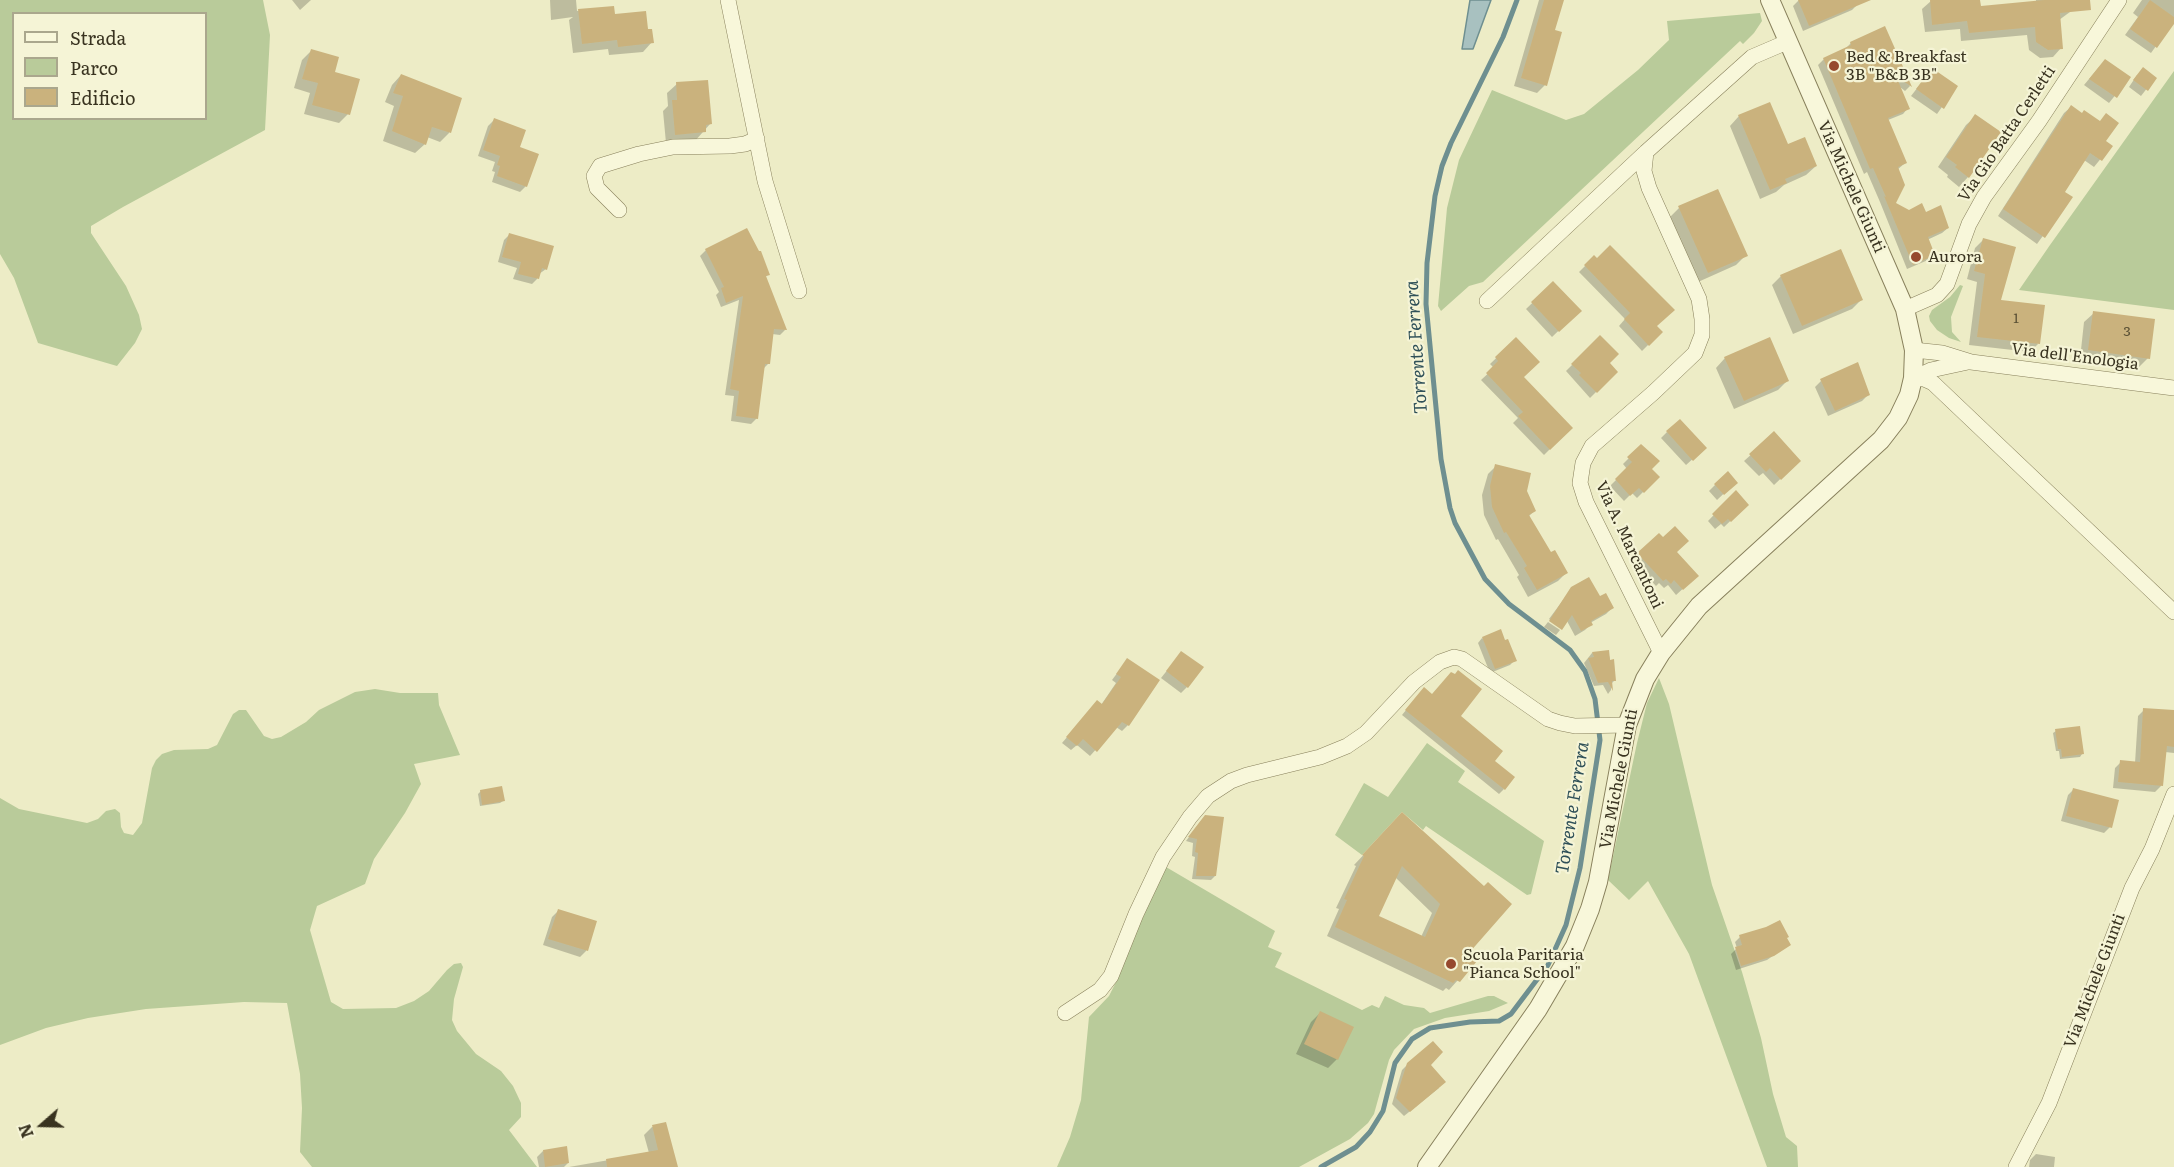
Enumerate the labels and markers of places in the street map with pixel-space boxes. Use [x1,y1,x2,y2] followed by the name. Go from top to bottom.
[1846,47,1967,85] place label: Bed & Breakfast 3B "B&B 3B"
[1827,59,1841,73] marker: Bed & Breakfast 3B "B&B 3B"
[1928,247,1982,267] place label: Aurora
[1909,250,1923,264] marker: Aurora
[1463,945,1584,983] place label: Scuola Paritaria "Pianca School"
[1444,957,1458,971] marker: Scuola Paritaria "Pianca School"

